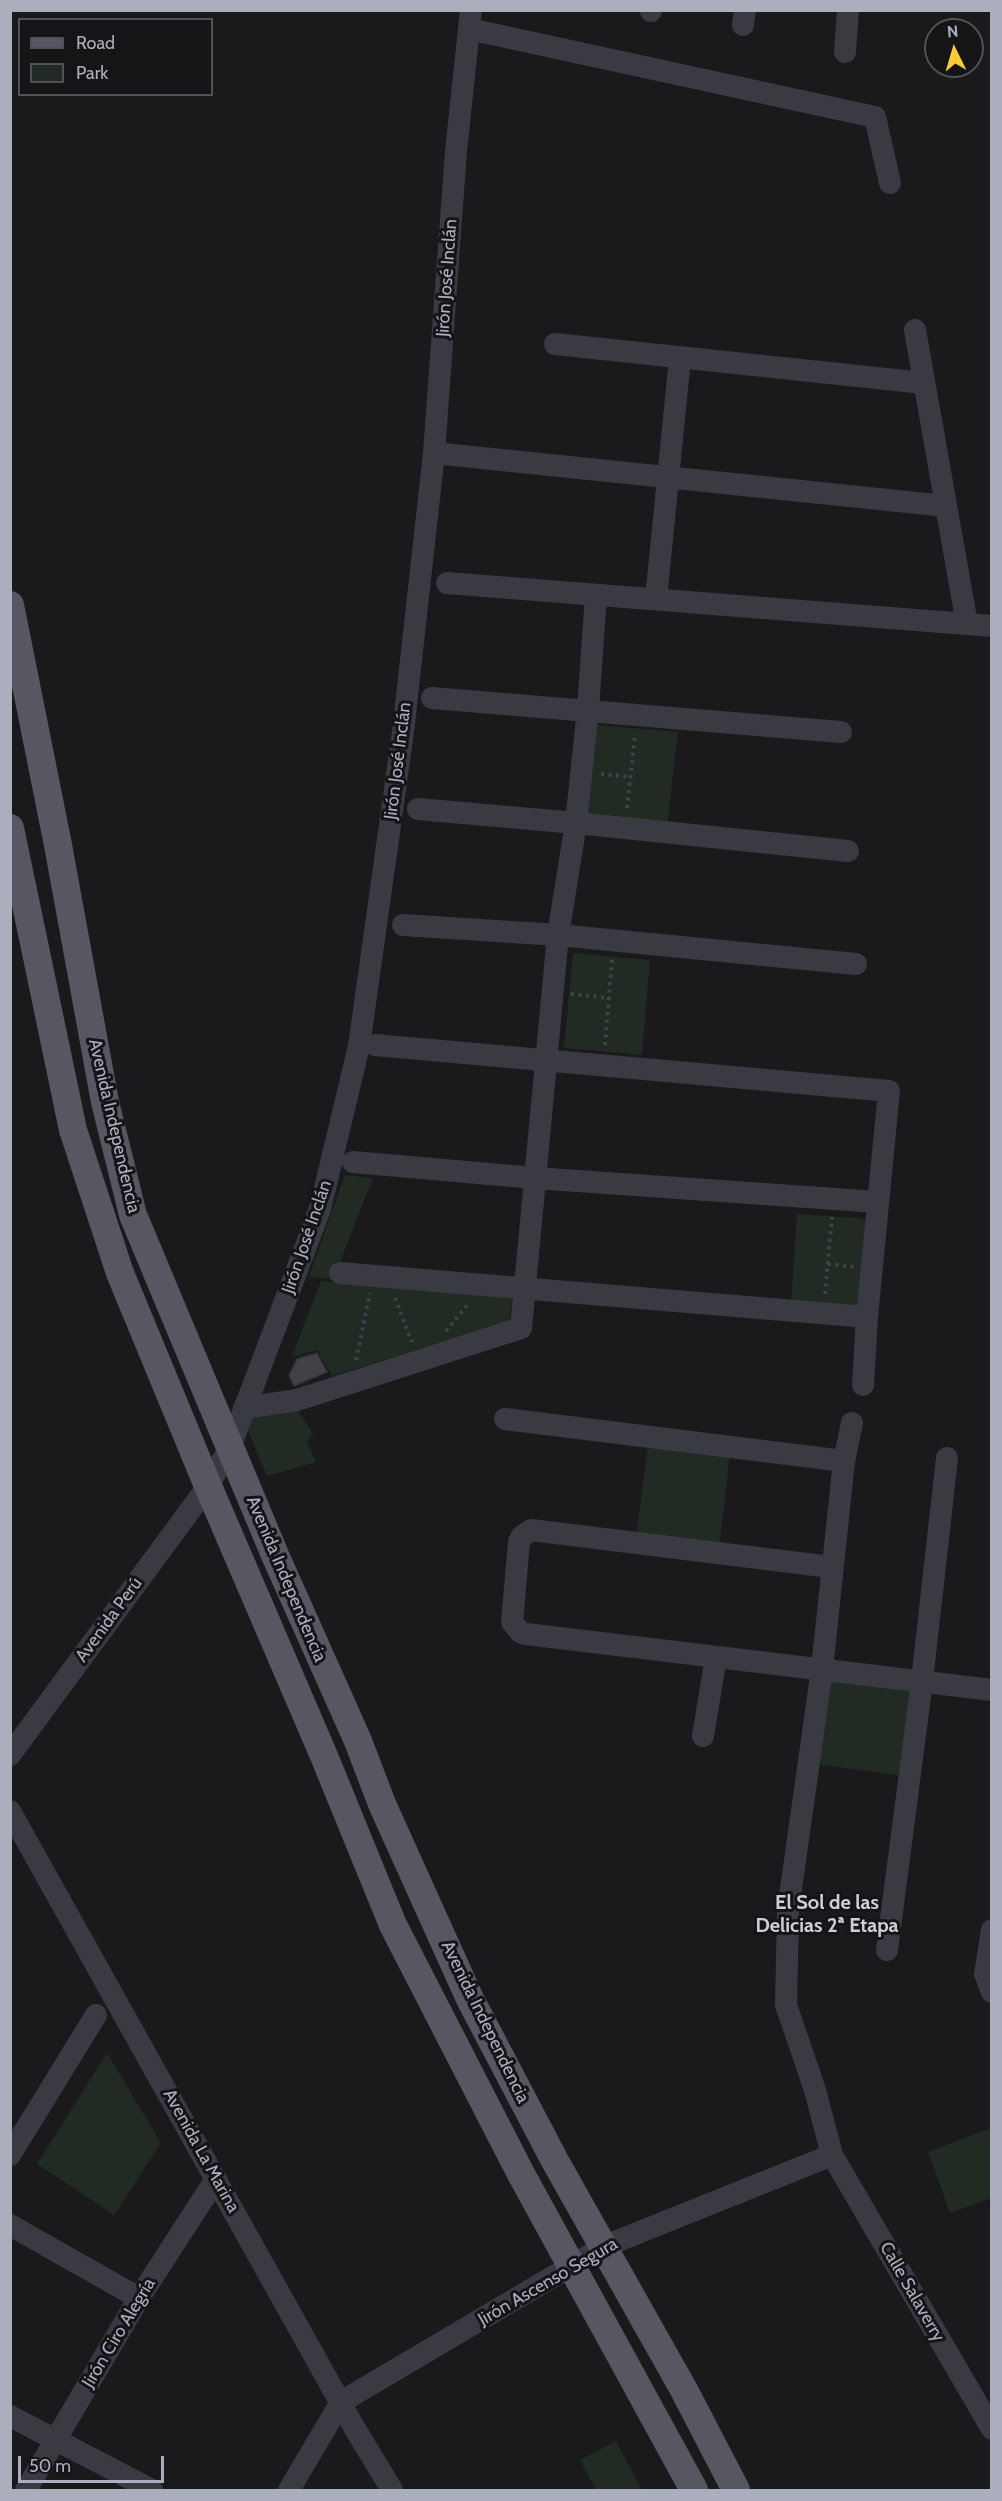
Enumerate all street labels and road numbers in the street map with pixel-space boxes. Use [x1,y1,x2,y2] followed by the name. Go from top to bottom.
[432,218,462,338] street label: Jirón José Inclán
[380,701,416,821] street label: Jirón José Inclán
[83,1037,145,1215] street label: Avenida Independencia
[278,1178,336,1296] street label: Jirón José Inclán
[241,1493,331,1665] street label: Avenida Independencia
[71,1573,147,1667] street label: Avenida Perú
[436,1937,534,2107] street label: Avenida Independencia
[158,2085,244,2217] street label: Avenida La Marina
[474,2233,622,2331] street label: Jirón Ascenso Segura
[875,2238,949,2346] street label: Calle Salaverry
[78,2274,160,2392] street label: Jirón Ciro Alegría

